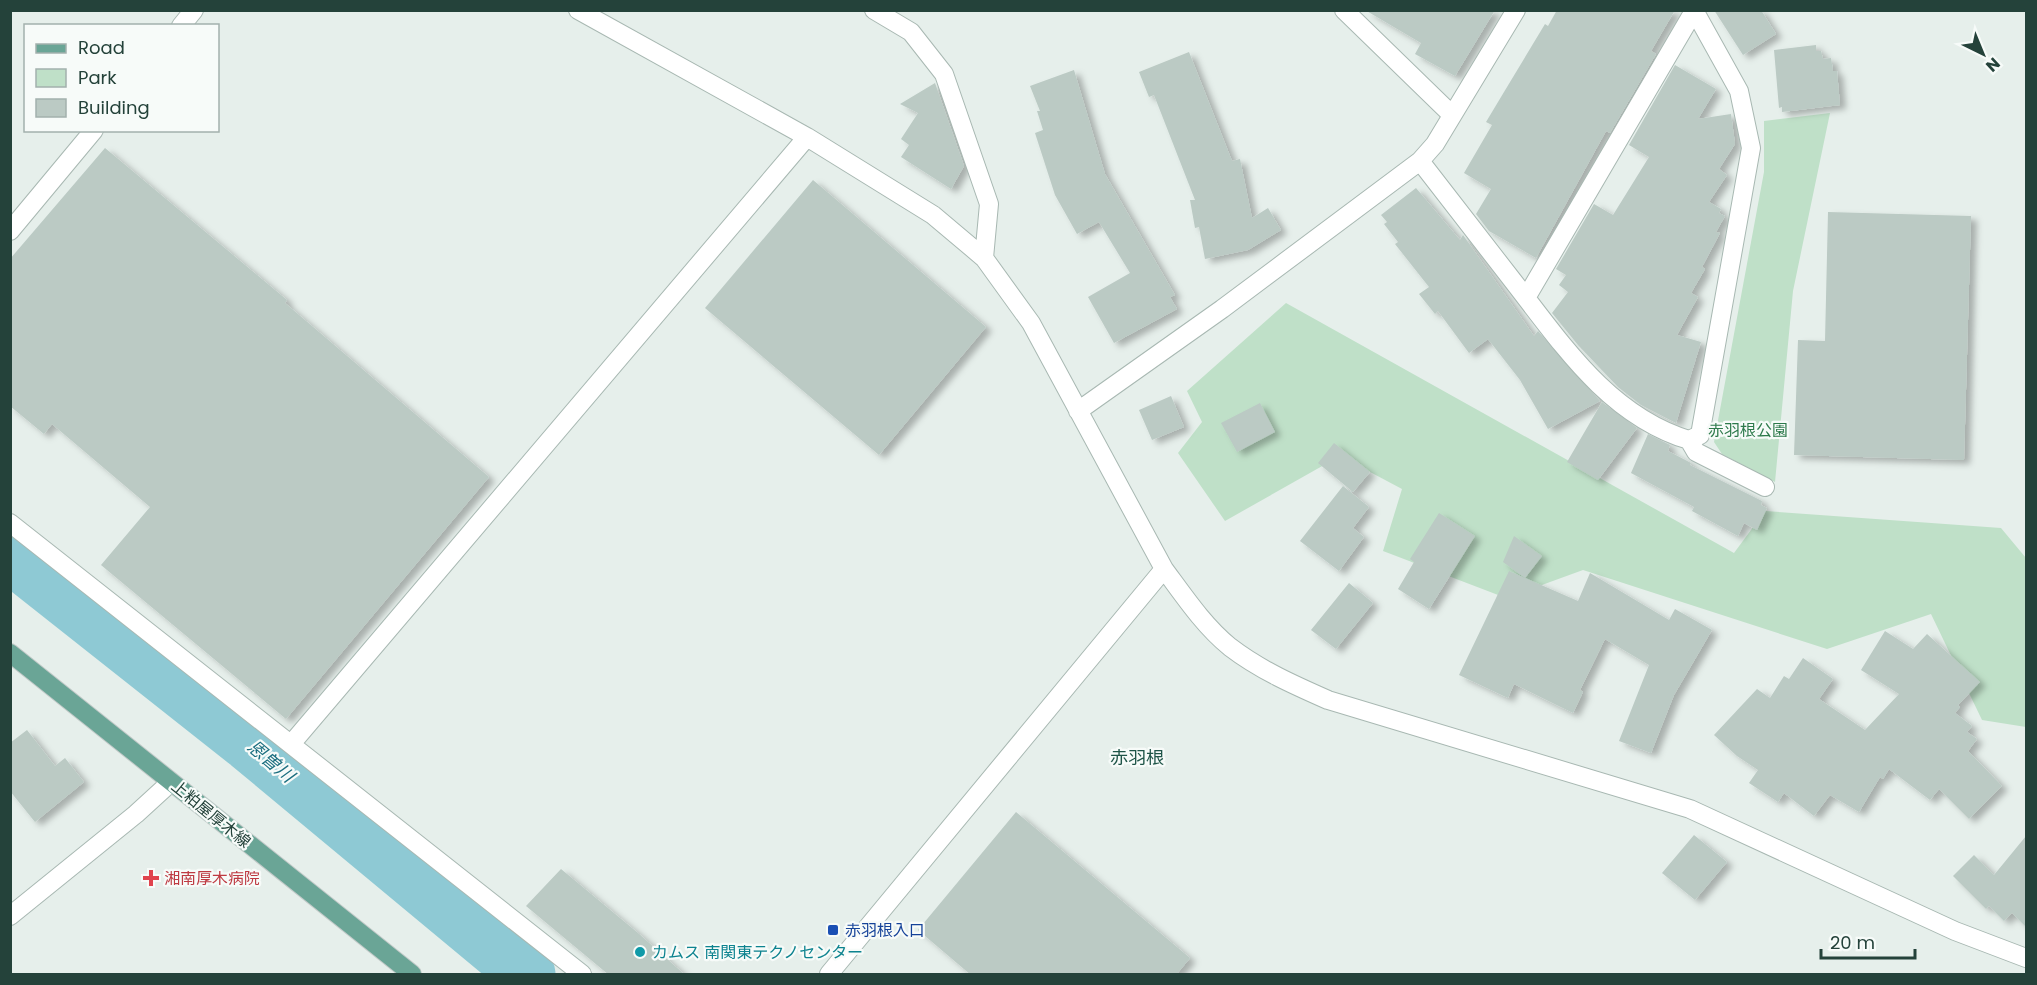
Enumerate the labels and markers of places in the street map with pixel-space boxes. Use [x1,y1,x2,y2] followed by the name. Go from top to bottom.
[164,867,260,890] place label: 湘南厚木病院
[142,869,160,887] marker: 湘南厚木病院
[845,919,925,942] place label: 赤羽根入口
[826,923,840,937] marker: 赤羽根入口
[652,941,863,964] place label: カムス 南関東テクノセンター
[633,945,647,959] marker: カムス 南関東テクノセンター

